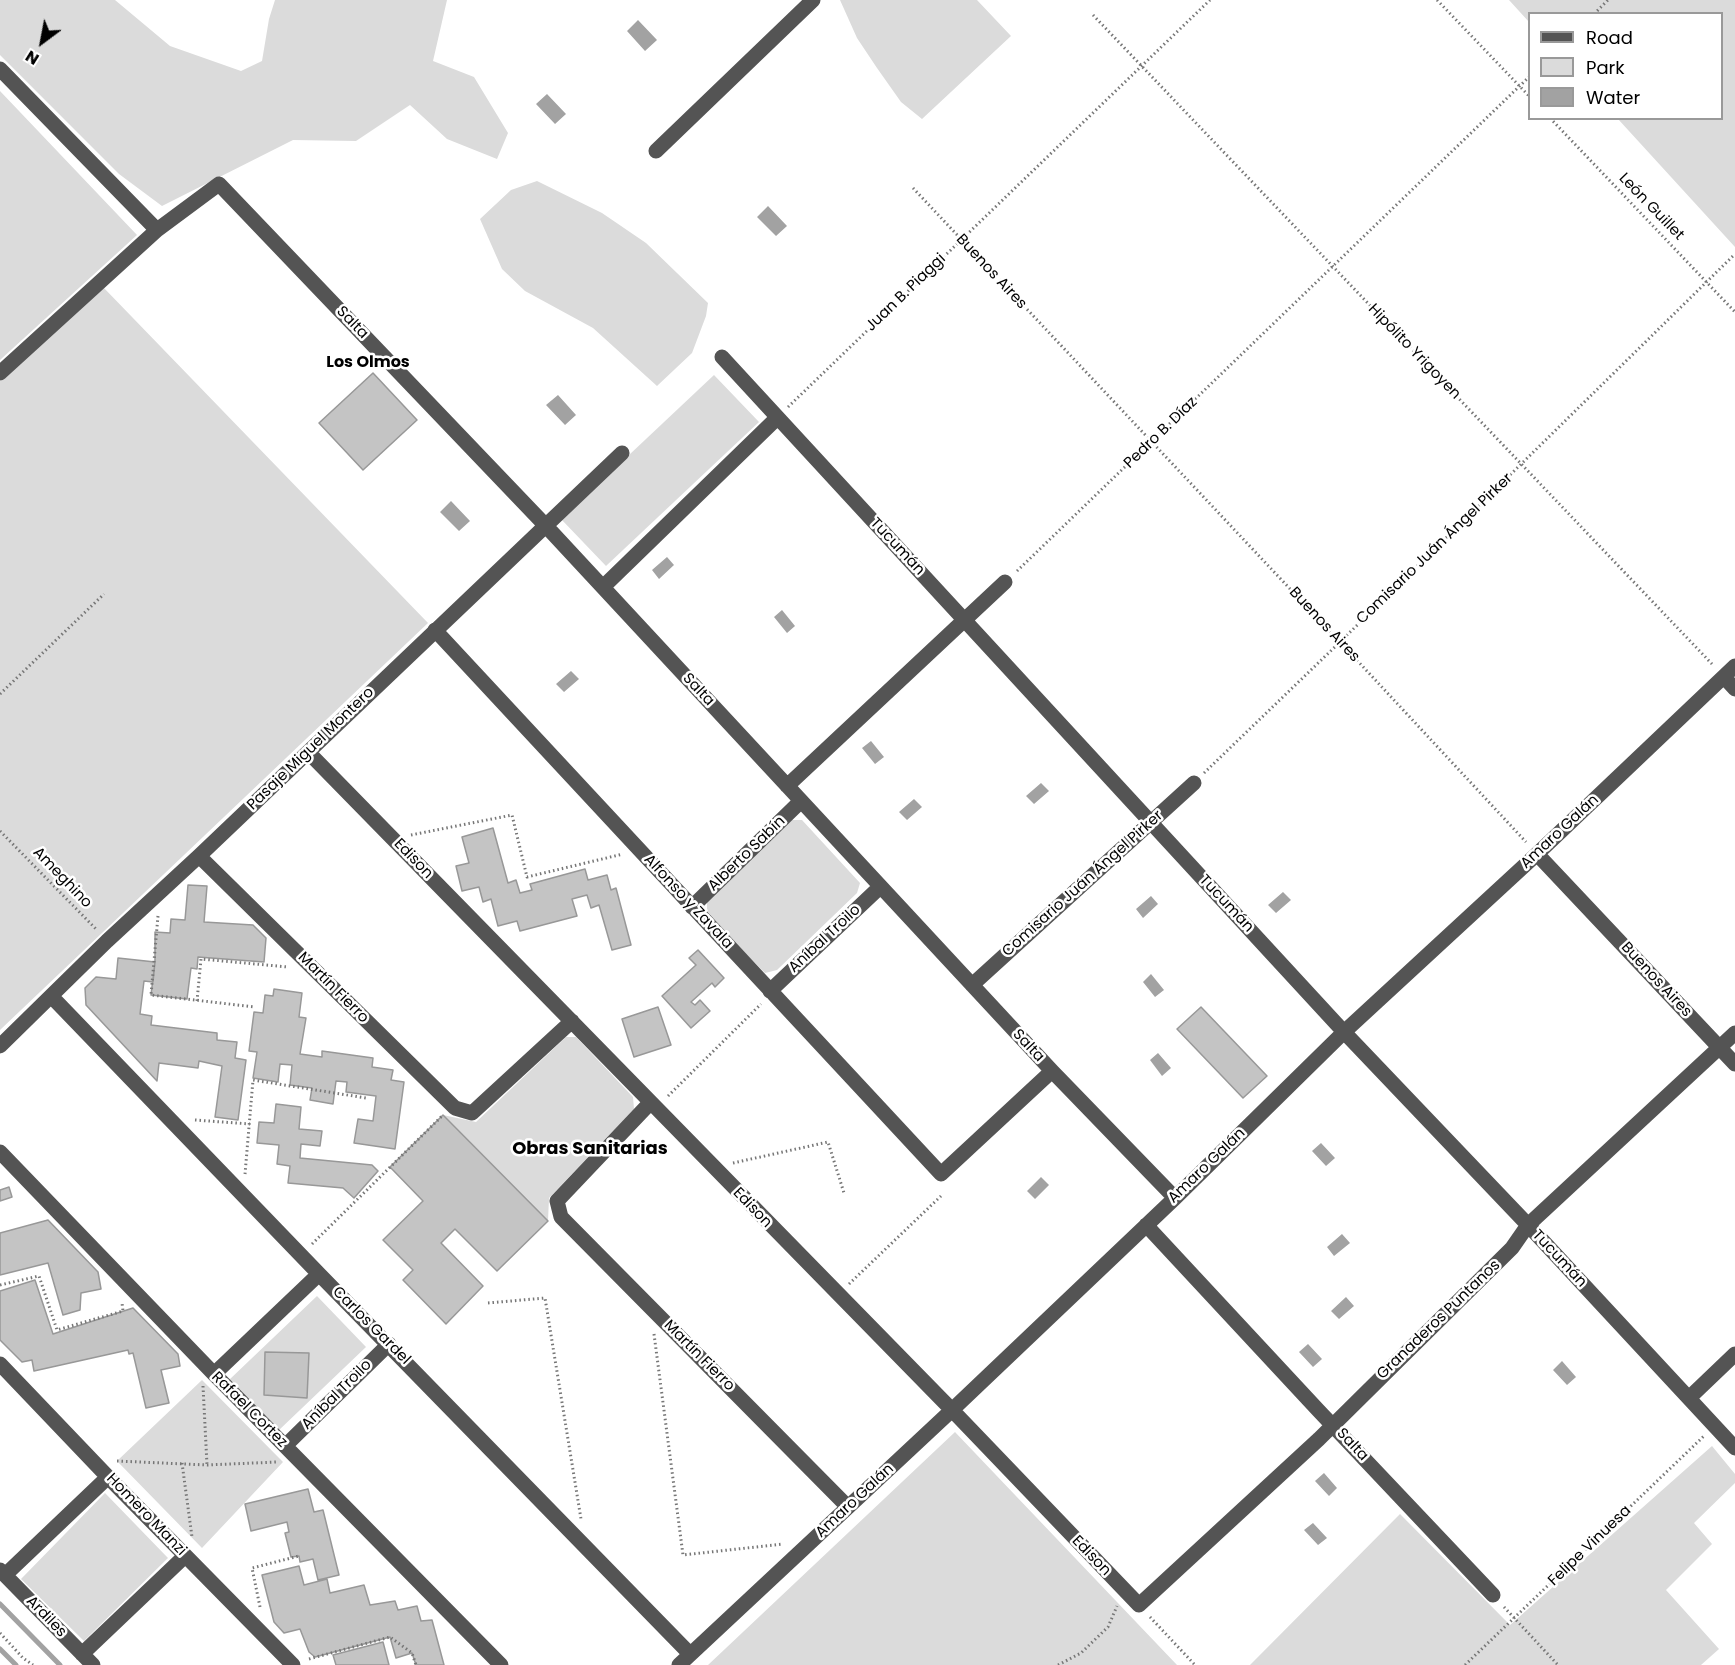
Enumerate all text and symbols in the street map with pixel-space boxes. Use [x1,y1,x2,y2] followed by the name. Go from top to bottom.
[12,12,72,72] north arrow
[1528,12,1723,120] legend
[1586,25,1633,50] text: Road
[21,45,43,71] text: N
[1586,55,1625,80] text: Park
[1586,85,1640,110] text: Water
[1615,170,1687,244] street label: León Guillet
[952,231,1030,313] street label: Buenos Aires
[862,250,950,336] street label: Juan B. Piaggi
[1364,301,1464,403] street label: Hipólito Yrigoyen
[332,303,372,343] street label: Salta
[326,353,410,373] district label: Los Olmos
[1121,394,1201,472] street label: Pedro B. Díaz
[1353,470,1517,628] street label: Comisario Juán Ángel Pirker
[866,515,928,579] street label: Tucumán
[1285,584,1363,666] street label: Buenos Aires
[678,670,718,710] street label: Salta
[244,684,378,814] street label: Pasaje Miguel Montero
[1517,791,1603,873] street label: Amaro Galán
[999,807,1167,961] street label: Comisario Juán Ángel Pirker
[705,813,789,895] street label: Alberto Sabín
[390,835,436,883] street label: Edison
[29,844,95,912] street label: Ameghino
[640,851,736,953] street label: Alfonso y Zavala
[1195,872,1257,936] street label: Tucumán
[785,901,865,977] street label: Aníbal Troilo
[1617,939,1695,1021] street label: Buenos Aires
[294,949,372,1027] street label: Martín Fierro
[1008,1026,1048,1066] street label: Salta
[1165,1125,1249,1207] street label: Amaro Galán
[512,1138,668,1160] district label: Obras Sanitarias
[729,1184,775,1232] street label: Edison
[1528,1227,1590,1291] street label: Tucumán
[1374,1257,1504,1383] street label: Granaderos Puntanos
[328,1283,414,1369] street label: Carlos Gardel
[660,1317,738,1395] street label: Martín Fierro
[298,1356,376,1434] street label: Aníbal Troilo
[207,1368,291,1452] street label: Rafael Cortez
[1332,1425,1372,1465] street label: Salta
[812,1460,898,1542] street label: Amaro Galán
[102,1470,190,1560] street label: Homero Manzi
[1545,1502,1635,1590] street label: Felipe Vinuesa
[1068,1532,1114,1580] street label: Edison
[22,1593,70,1641] street label: Ardiles

